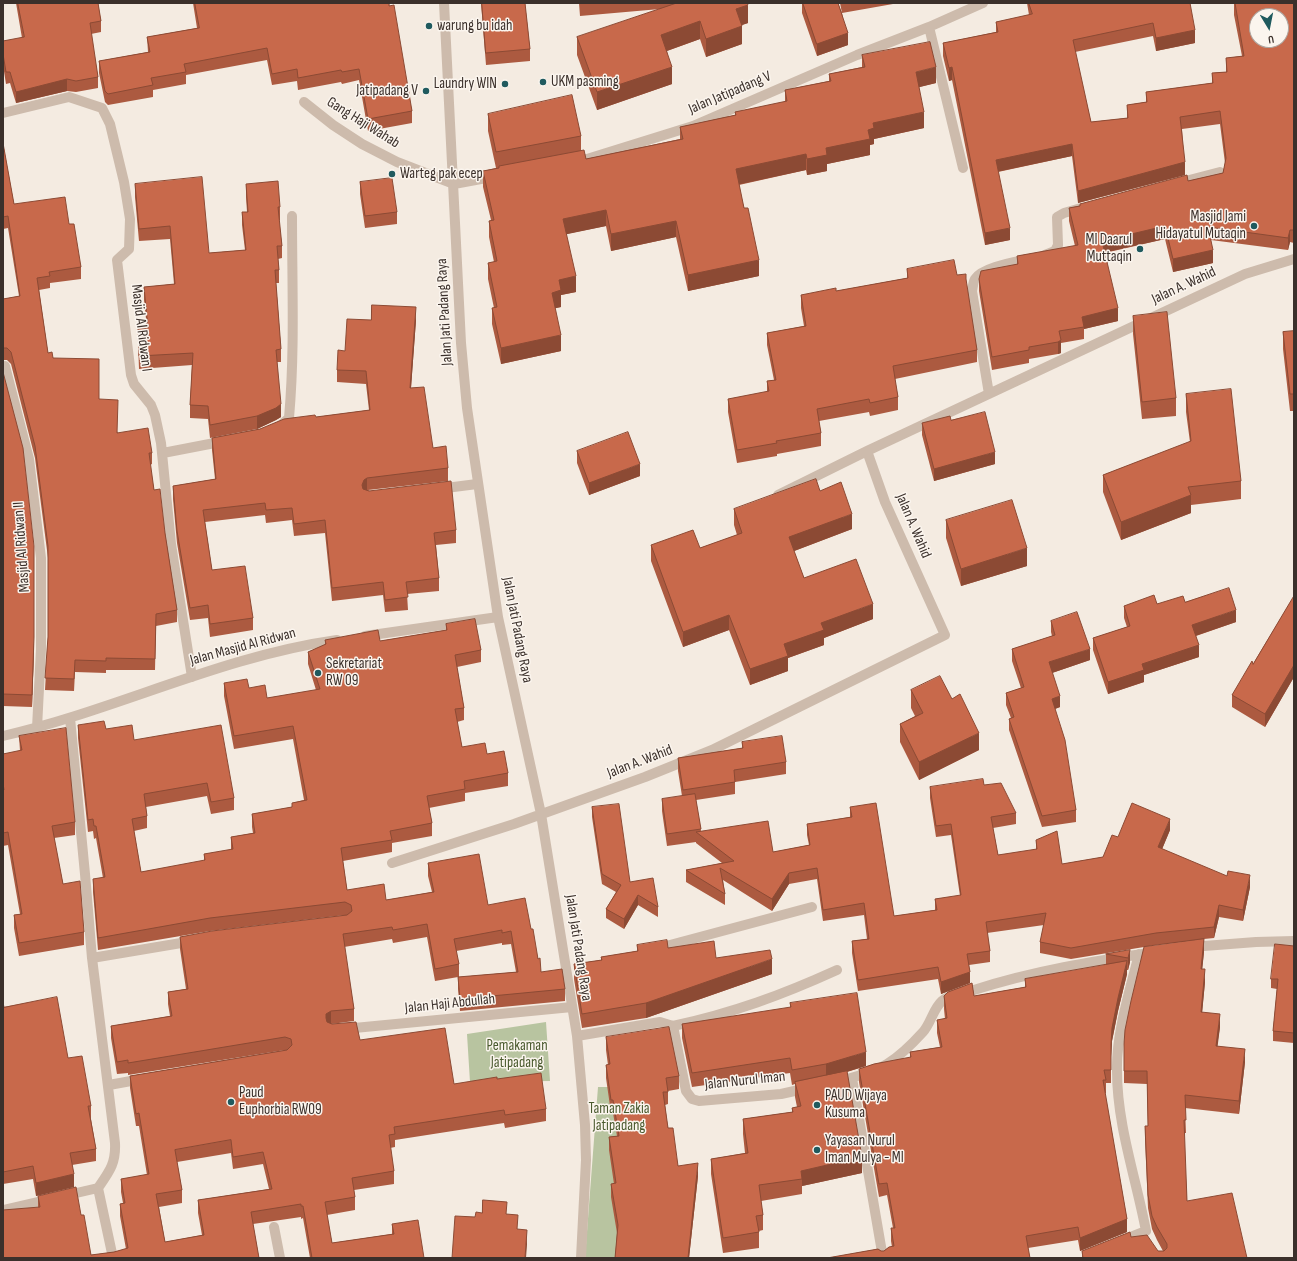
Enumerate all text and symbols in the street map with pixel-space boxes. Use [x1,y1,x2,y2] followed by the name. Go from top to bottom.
[1249,8,1289,48] north arrow
[437,17,512,35] place label: warung bu idah
[424,21,434,31] marker: warung bu idah
[1267,32,1275,46] text: U
[686,68,774,118] street label: Jalan Jatipadang V
[551,73,619,91] place label: UKM pasming
[434,75,497,93] place label: Laundry WIN
[538,77,548,87] marker: UKM pasming
[500,79,510,89] marker: Laundry WIN
[356,82,418,100] place label: Jatipadang V
[421,86,431,96] marker: Jatipadang V
[323,93,403,153] street label: Gang Haji Wahab
[400,165,483,183] place label: Warteg pak ecep
[387,169,397,179] marker: Warteg pak ecep
[1155,208,1246,243] place label: Masjid Jami Hidayatul Mutaqin
[1249,221,1259,231] marker: Masjid Jami Hidayatul Mutaqin
[1085,231,1132,266] place label: MI Daarul Muttaqin
[1135,244,1145,254] marker: MI Daarul Muttaqin
[433,258,457,366] street label: Jalan Jati Padang Raya
[1149,263,1219,309] street label: Jalan A. Wahid
[127,283,155,373] street label: Masjid Al Ridwan I
[891,491,935,561] street label: Jalan A. Wahid
[10,501,34,593] street label: Masjid Al Ridwan II
[498,576,536,684] street label: Jalan Jati Padang Raya
[188,624,298,670] street label: Jalan Masjid Al Ridwan
[326,655,382,690] place label: Sekretariat RW 09
[313,668,323,678] marker: Sekretariat RW 09
[605,741,675,783] street label: Jalan A. Wahid
[561,894,595,1002] street label: Jalan Jati Padang Raya
[404,990,496,1018] street label: Jalan Haji Abdullah
[486,1037,548,1072] park label: Pemakaman Jatipadang
[704,1068,786,1094] street label: Jalan Nurul Iman
[239,1084,322,1119] place label: Paud Euphorbia RW09
[825,1087,887,1122] place label: PAUD Wijaya Kusuma
[226,1097,236,1107] marker: Paud Euphorbia RW09
[588,1100,650,1135] park label: Taman Zakia Jatipadang
[812,1100,822,1110] marker: PAUD Wijaya Kusuma
[825,1132,904,1167] place label: Yayasan Nurul Iman Mulya - MI
[812,1145,822,1155] marker: Yayasan Nurul Iman Mulya - MI

